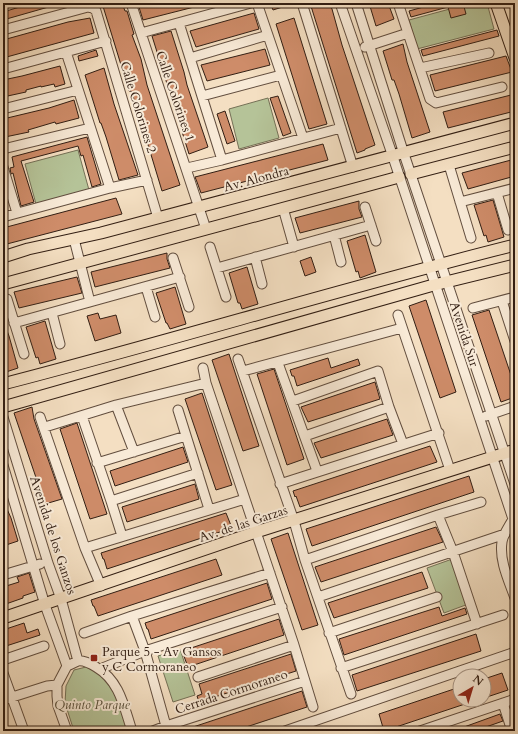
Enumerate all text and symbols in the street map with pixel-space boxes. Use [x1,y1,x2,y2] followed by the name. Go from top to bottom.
[151,48,199,144] street label: Calle Colorines 1
[116,59,161,156] street label: Calle Colorines 2
[222,162,291,196] street label: Av. Alondra
[445,300,483,369] street label: Avenida Sur
[25,474,81,597] street label: Avenida de los Ganzos
[197,501,290,547] street label: Av. de las Garzas
[101,643,221,676] place label: Parque 5 - Av Gansos y C Cormoraneo
[89,653,99,663] marker: Parque 5 - Av Gansos y C Cormoraneo
[173,665,290,719] street label: Cerrada Cormoraneo
[452,668,492,708] north arrow
[469,672,487,690] text: N
[54,696,131,714] park label: Quinto Parque

